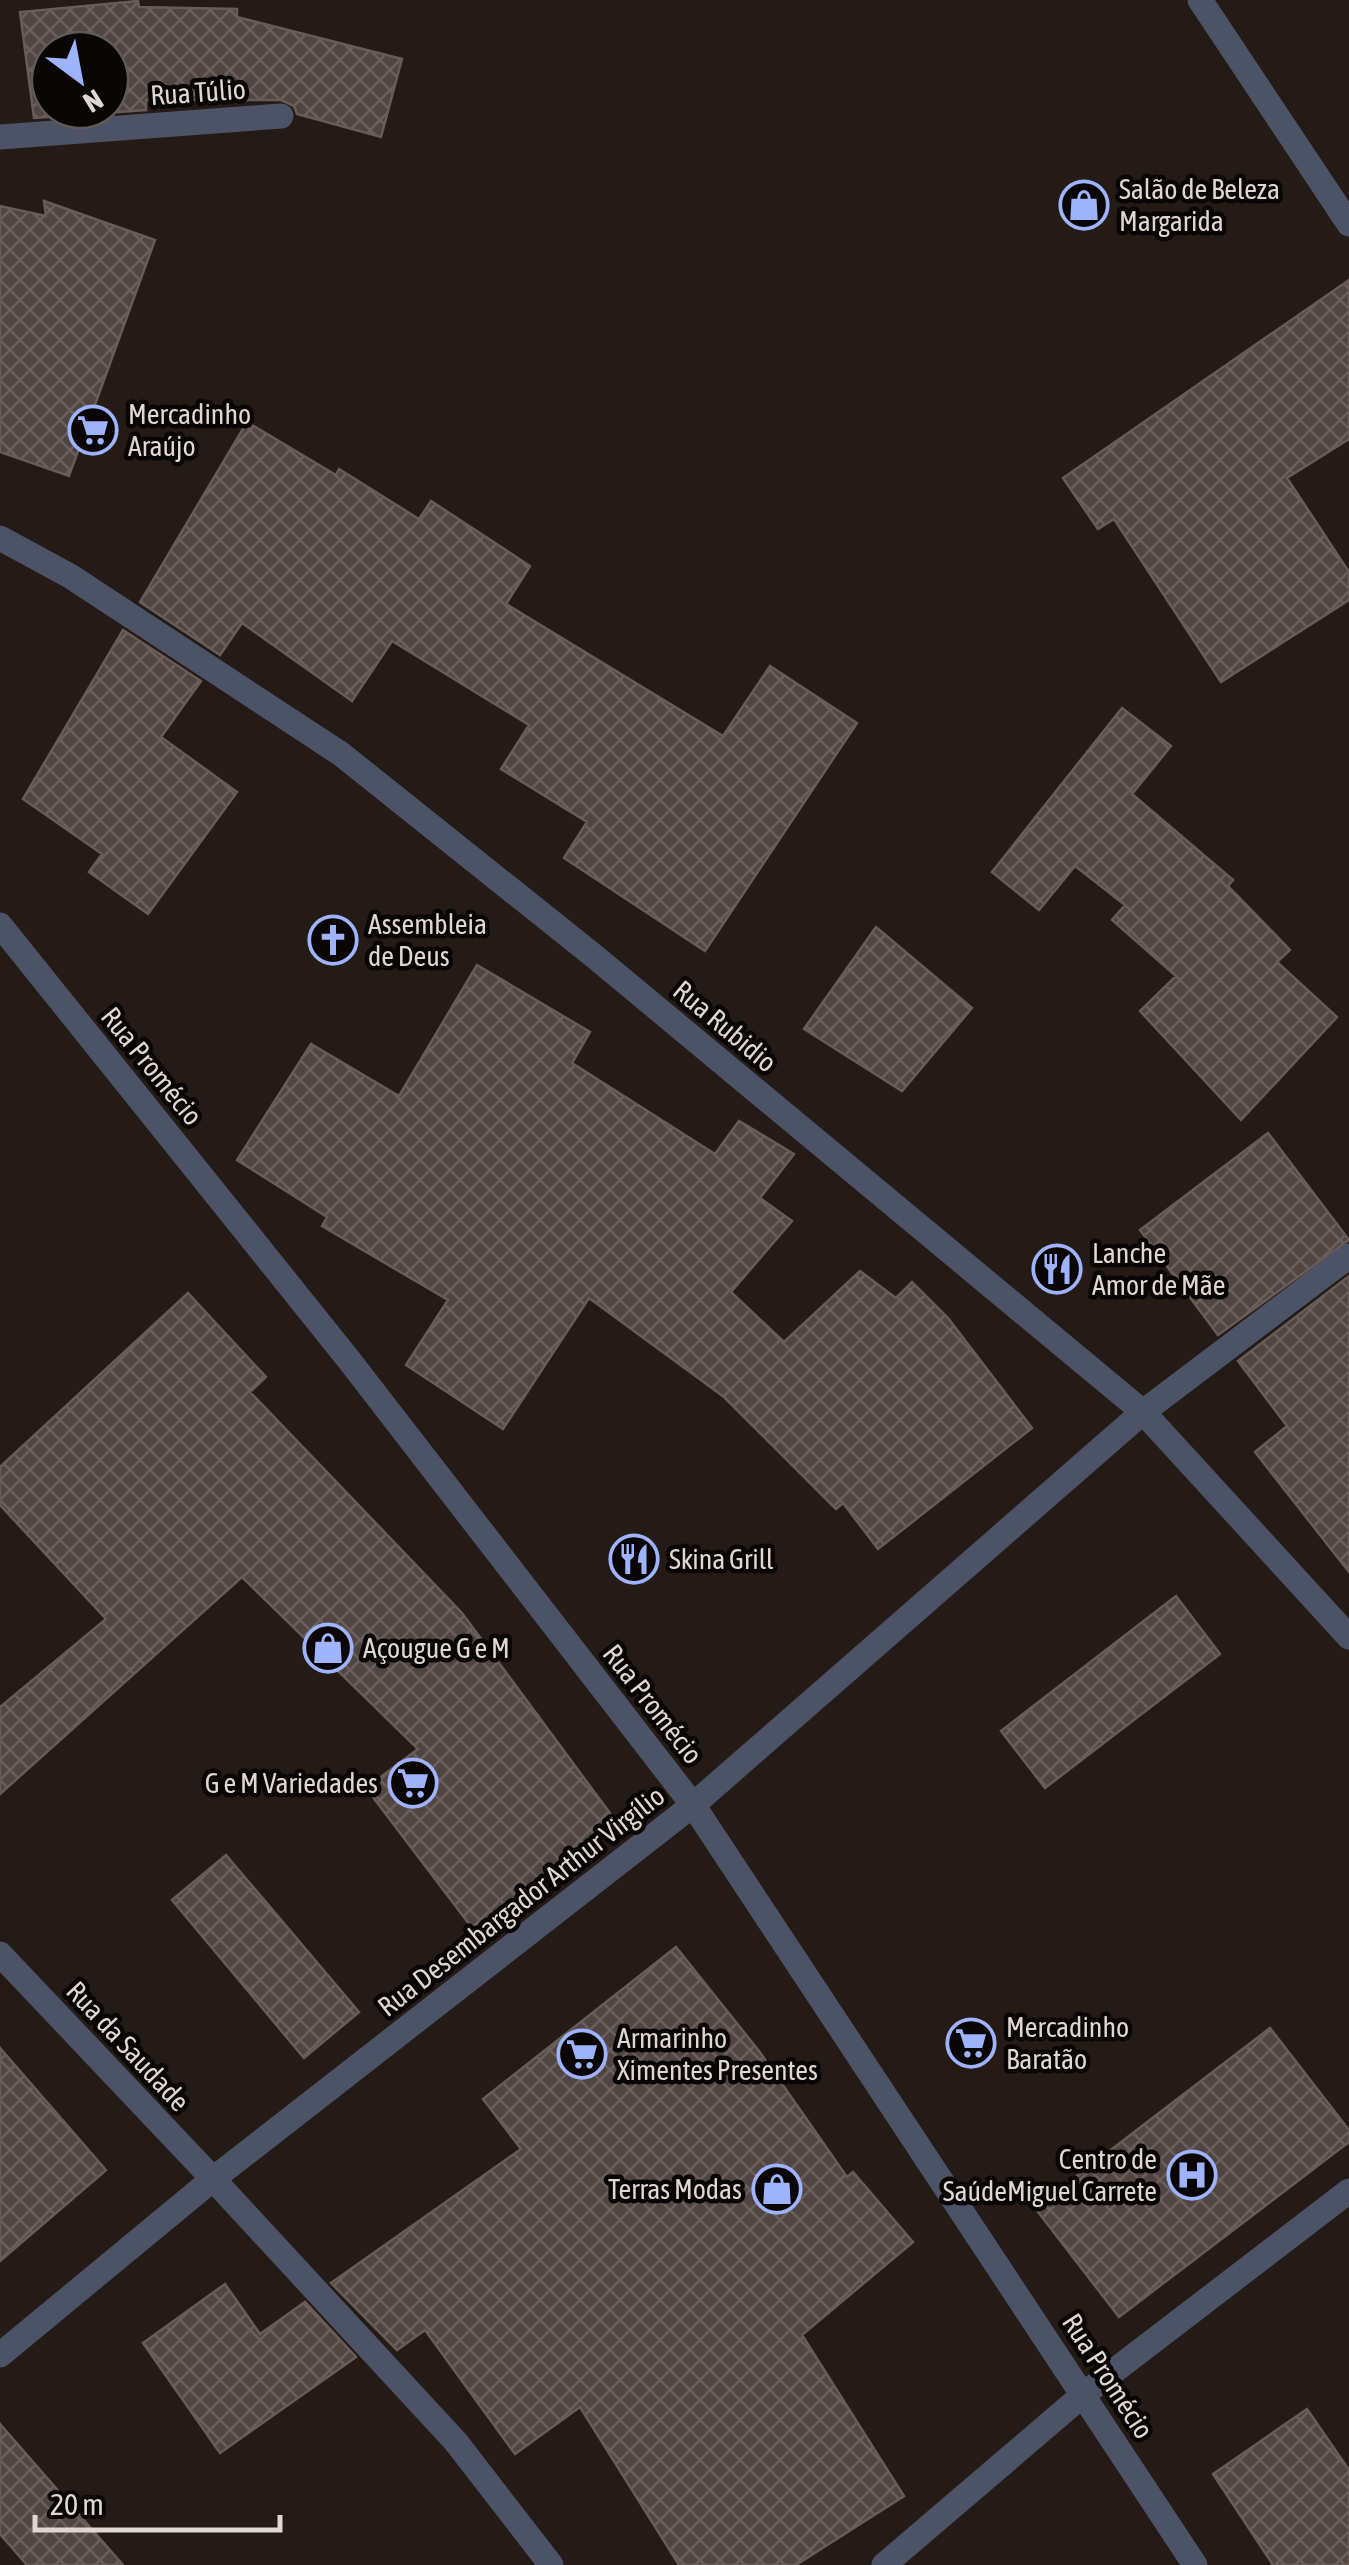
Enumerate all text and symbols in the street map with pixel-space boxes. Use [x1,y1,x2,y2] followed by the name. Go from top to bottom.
[30,30,130,130] north arrow
[149,73,247,111] street label: Rua Túlio
[78,83,109,119] text: N
[1119,173,1280,237] place label: Salão de Beleza Margarida
[1058,179,1110,231] shop icon: Salão de Beleza Margarida
[128,398,251,462] place label: Mercadinho Araújo
[67,404,119,456] supermarket icon: Mercadinho Araújo
[368,908,487,972] place label: Assembleia de Deus
[307,914,359,966] church icon: Assembleia de Deus
[667,974,783,1078] street label: Rua Rubidio
[95,1001,209,1131] street label: Rua Promécio
[1092,1237,1225,1301] place label: Lanche Amor de Mãe
[1031,1243,1083,1295] restaurant icon: Lanche Amor de Mãe
[608,1533,660,1585] restaurant icon: Skina Grill
[669,1543,774,1575] place label: Skina Grill
[302,1622,354,1674] shop icon: Açougue G e M
[363,1632,510,1664] place label: Açougue G e M
[597,1638,709,1770] street label: Rua Promécio
[387,1757,439,1809] supermarket icon: G e M Variedades
[205,1767,378,1799] place label: G e M Variedades
[372,1779,670,2023] street label: Rua Desembargador Arthur Virgílio
[60,1975,196,2117] street label: Rua da Saudade
[1006,2011,1129,2075] place label: Mercadinho Baratão
[945,2017,997,2069] supermarket icon: Mercadinho Baratão
[617,2022,818,2086] place label: Armarinho Ximentes Presentes
[556,2028,608,2080] supermarket icon: Armarinho Ximentes Presentes
[943,2143,1157,2207] place label: Centro de SaúdeMiguel Carrete
[1166,2149,1218,2201] hospital icon: Centro de SaúdeMiguel Carrete
[751,2163,803,2215] shop icon: Terras Modas
[608,2173,742,2205] place label: Terras Modas
[1056,2308,1160,2444] street label: Rua Promécio
[35,2470,280,2532] scale bar
[50,2487,104,2521] text: 20 m

